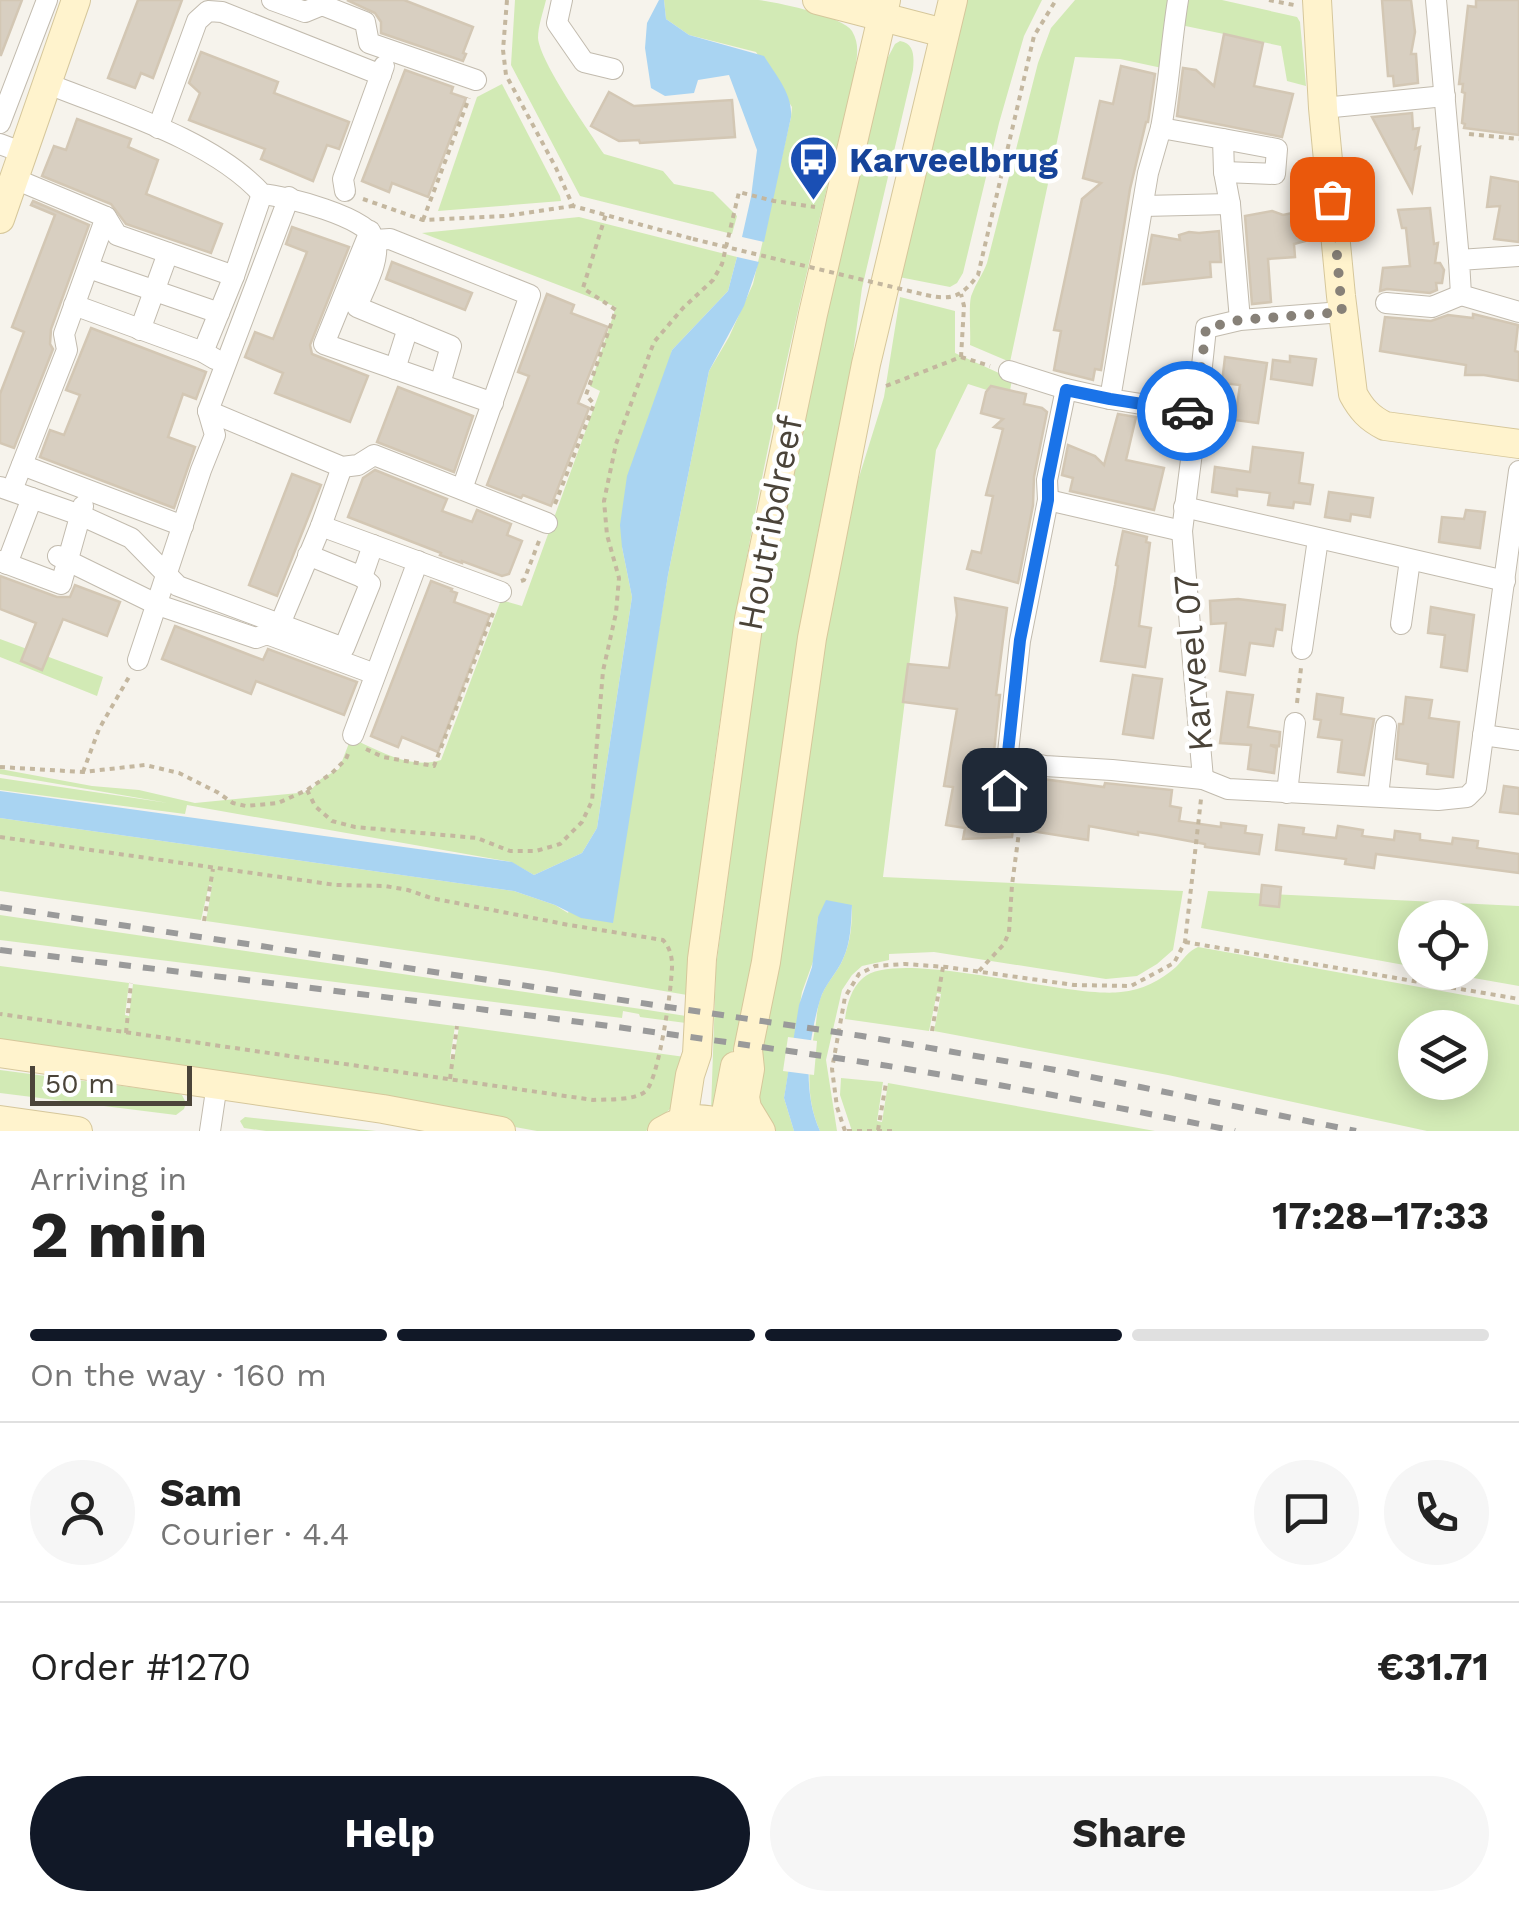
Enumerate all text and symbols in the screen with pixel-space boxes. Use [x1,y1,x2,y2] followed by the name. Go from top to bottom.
[788,134,840,202] bus stop icon: Karveelbrug
[849,139,1058,181] place label: Karveelbrug
[1290,157,1375,242] pin
[1305,172,1360,227] icon: bag
[1137,361,1237,461] courier
[1160,384,1215,439] icon: car
[729,412,811,634] street label: Houtribdreef
[1164,573,1222,753] street label: Karveel 07
[962,748,1047,833] pin
[977,763,1032,818] icon: home
[1398,900,1488,1100] map controls
[1398,900,1488,990] button: locate
[1398,1010,1488,1100] button: layers
[30,1061,192,1106] scale bar
[45,1067,115,1100] text: 50 m
[30,1160,187,1198] text: Arriving in
[1272,1194,1489,1238] text: 17:28–17:33
[30,1197,208,1273] text: 2 min
[30,1356,327,1394] text: On the way · 160 m
[30,1460,135,1565] button: person
[1254,1460,1359,1565] button: chat
[1384,1460,1489,1565] button: phone
[160,1471,242,1515] text: Sam
[160,1515,349,1553] text: Courier · 4.4
[30,1645,251,1689] text: Order #1270
[1377,1645,1489,1689] text: €31.71
[30,1776,750,1891] button: Help
[770,1776,1489,1891] button: Share

